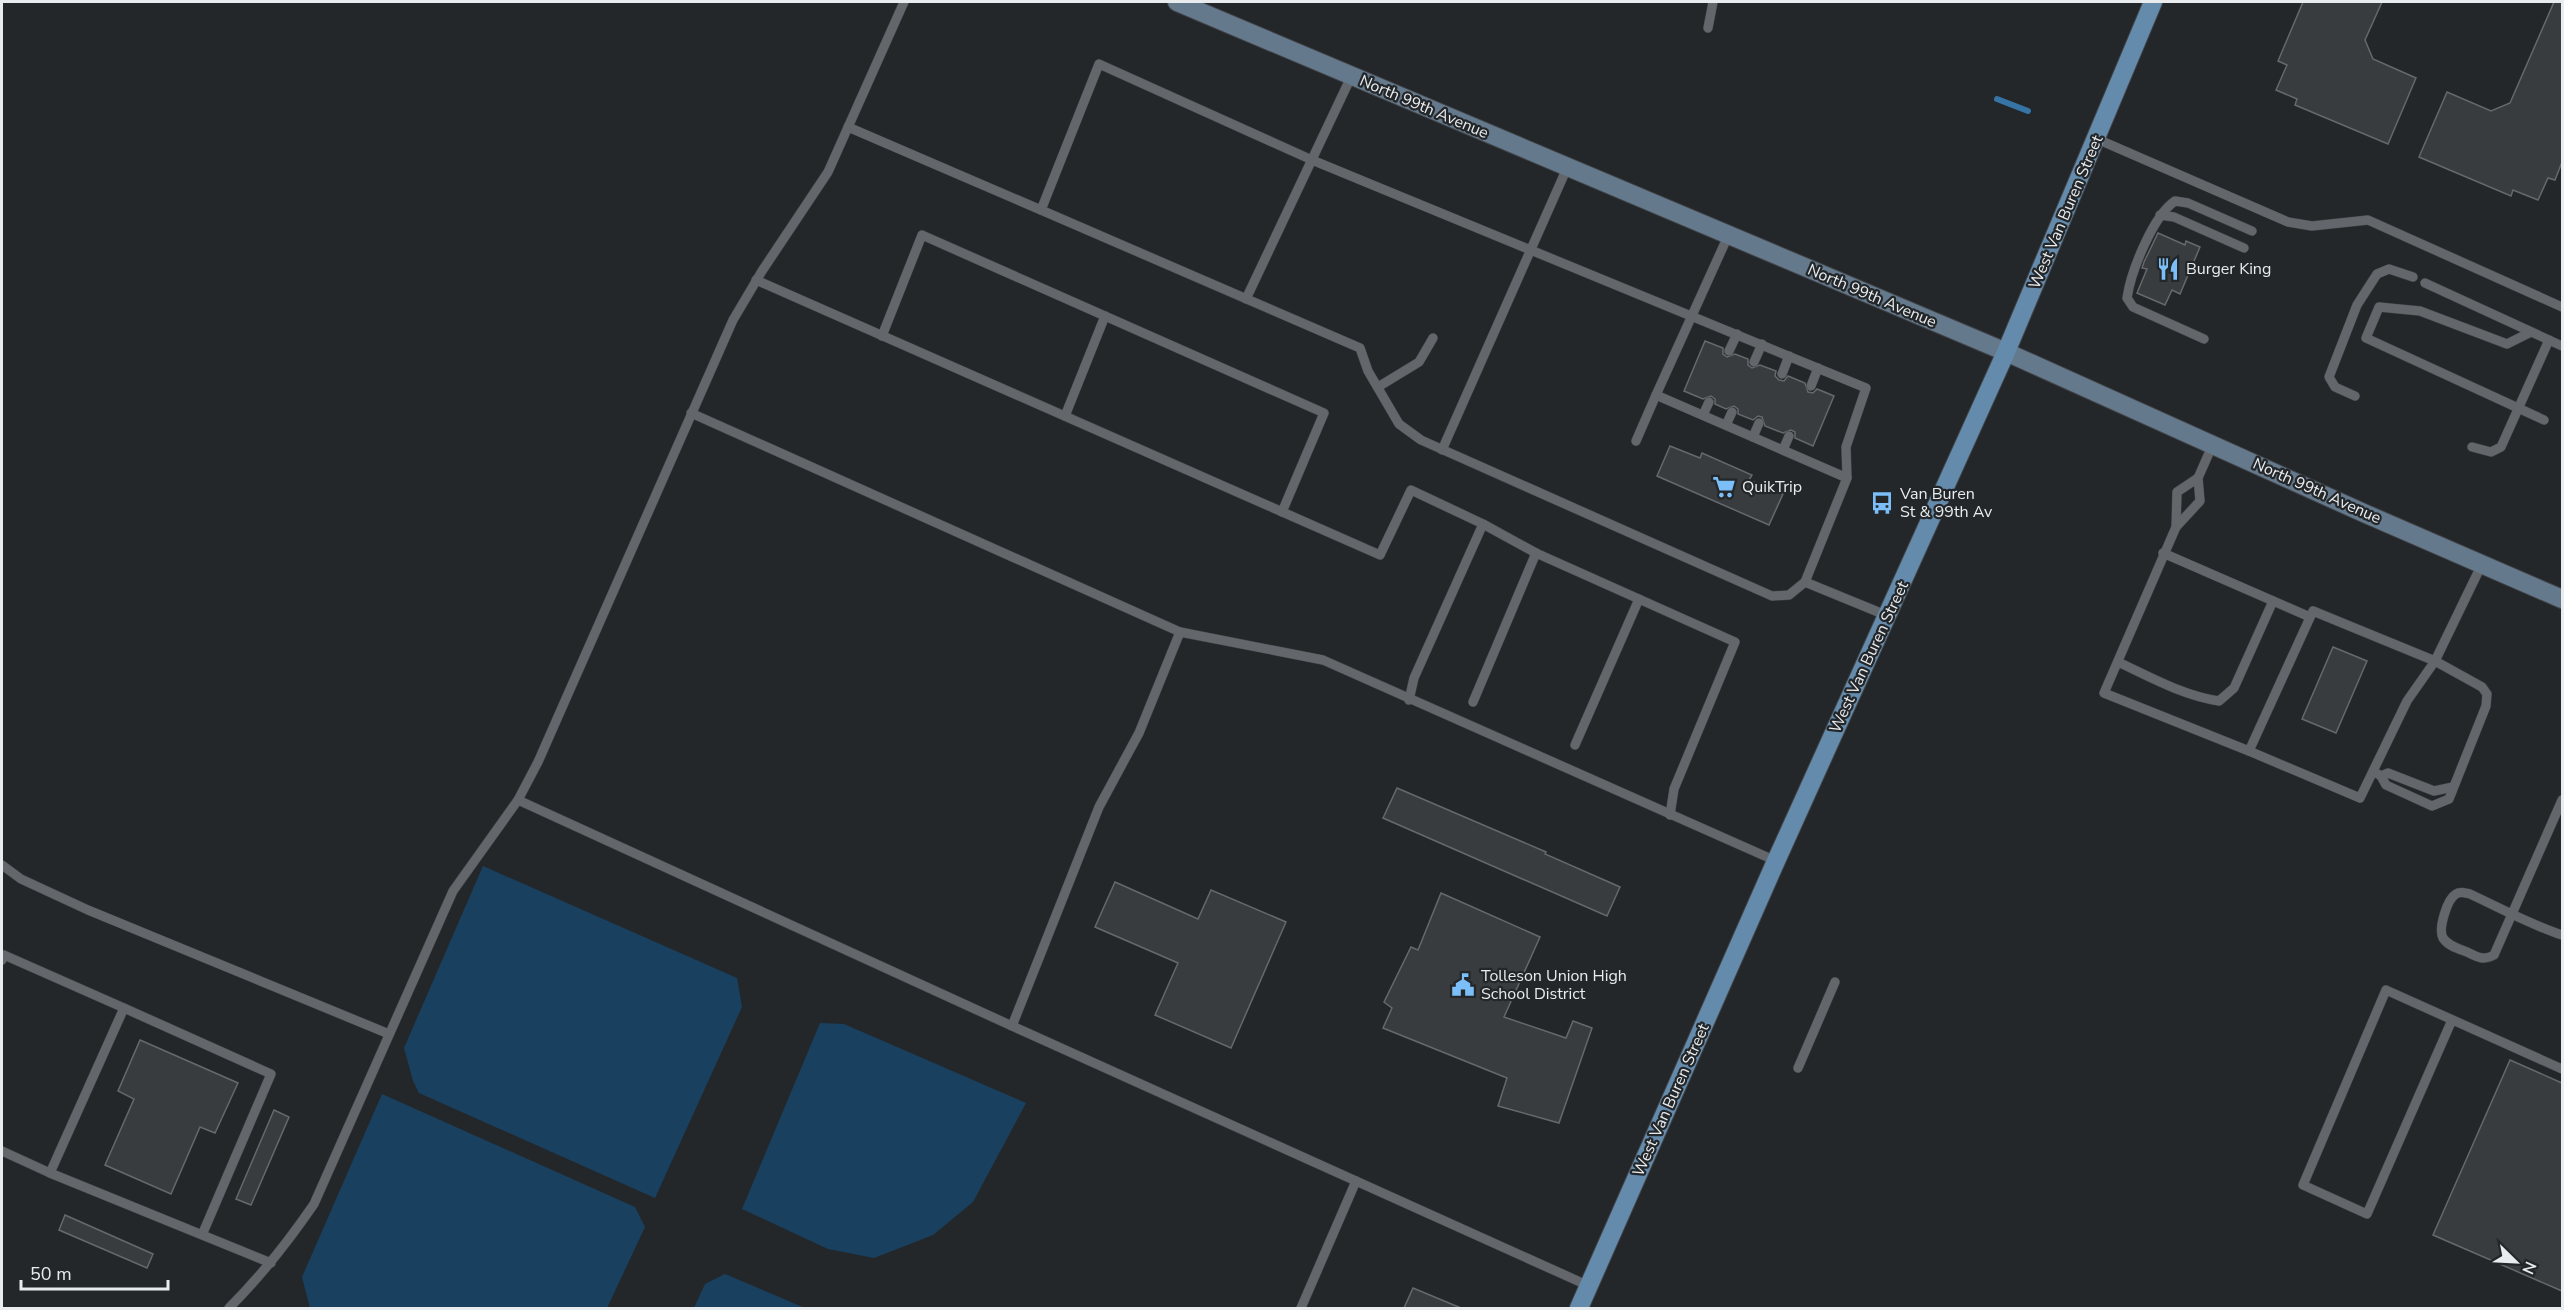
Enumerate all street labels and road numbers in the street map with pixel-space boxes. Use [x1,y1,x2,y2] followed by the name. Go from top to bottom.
[1356,70,1492,144] street label: North 99th Avenue
[2024,131,2109,292] street label: West Van Buren Street
[1804,259,1940,333] street label: North 99th Avenue
[2249,453,2385,529] street label: North 99th Avenue
[1824,577,1914,736] street label: West Van Buren Street
[1627,1020,1715,1180] street label: West Van Buren Street

